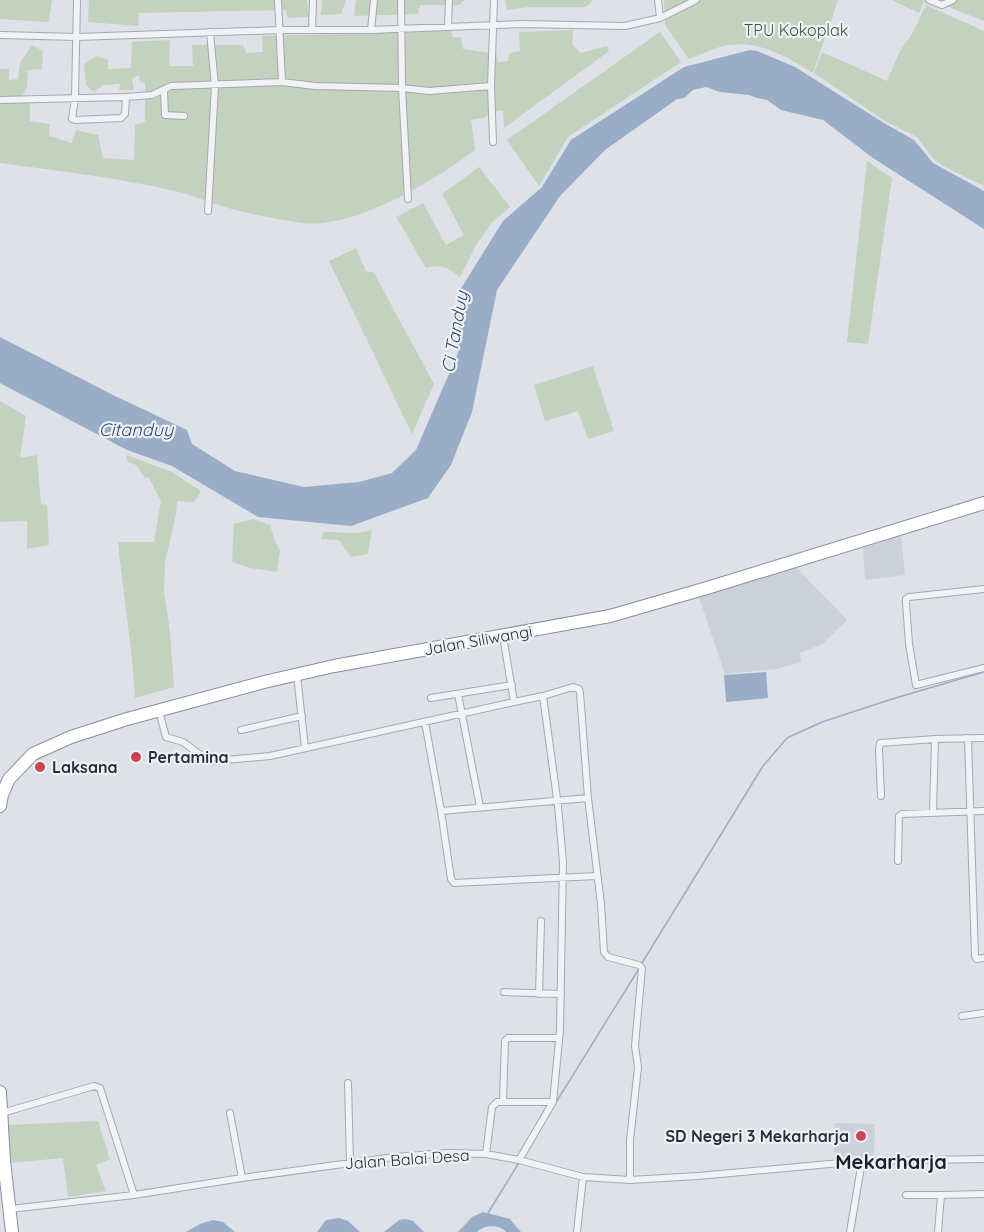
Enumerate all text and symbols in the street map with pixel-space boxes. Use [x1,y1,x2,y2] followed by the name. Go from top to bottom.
[744,20,848,40] park label: TPU Kokoplak
[436,288,473,375] water label: Ci Tanduy
[99,418,175,441] water label: Citanduy
[422,621,534,659] street label: Jalan Siliwangi
[148,747,229,767] place label: Pertamina
[129,750,143,764] marker: Pertamina
[52,757,118,777] place label: Laksana
[33,760,47,774] marker: Laksana
[666,1126,849,1146] place label: SD Negeri 3 Mekarharja
[854,1129,868,1143] marker: SD Negeri 3 Mekarharja
[344,1145,470,1173] street label: Jalan Balai Desa
[835,1149,947,1174] district label: Mekarharja

